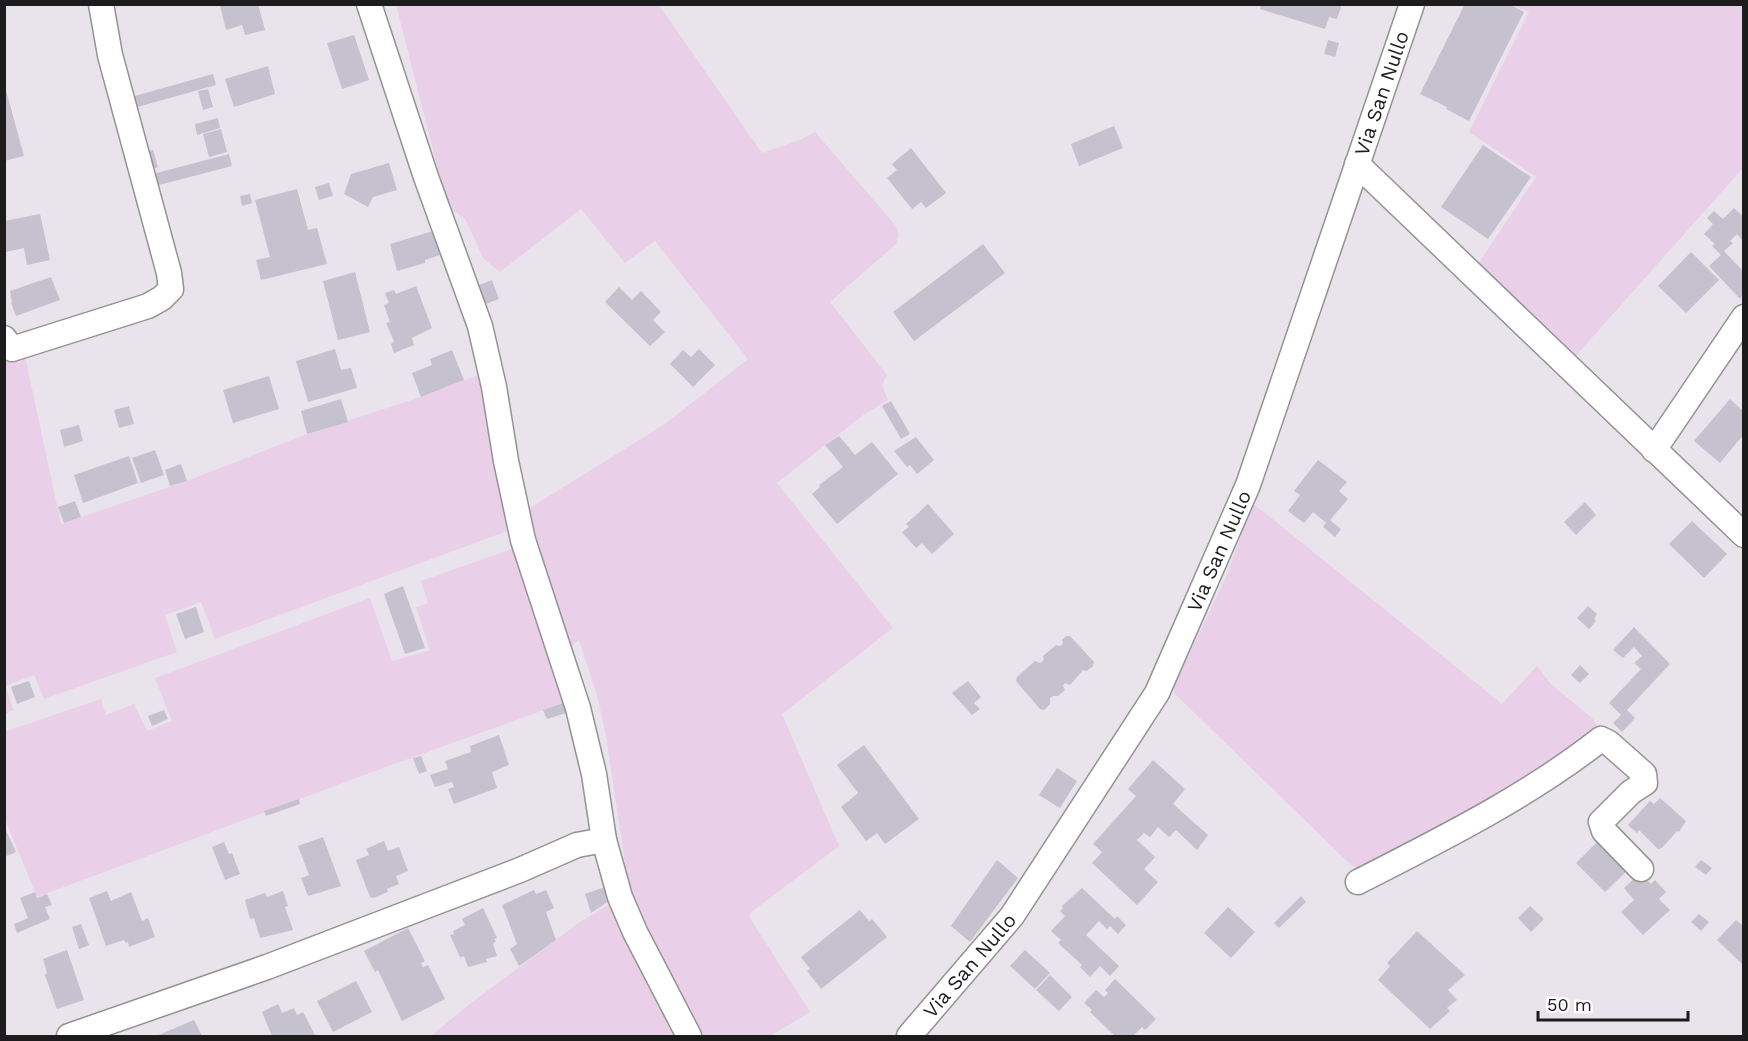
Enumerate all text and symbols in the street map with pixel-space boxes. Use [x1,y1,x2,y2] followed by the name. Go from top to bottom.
[1349,28,1414,159] street label: Via San Nullo
[1182,487,1256,616] street label: Via San Nullo
[918,908,1021,1023] street label: Via San Nullo
[1538,984,1688,1022] scale bar
[1547,994,1592,1015] text: 50 m

